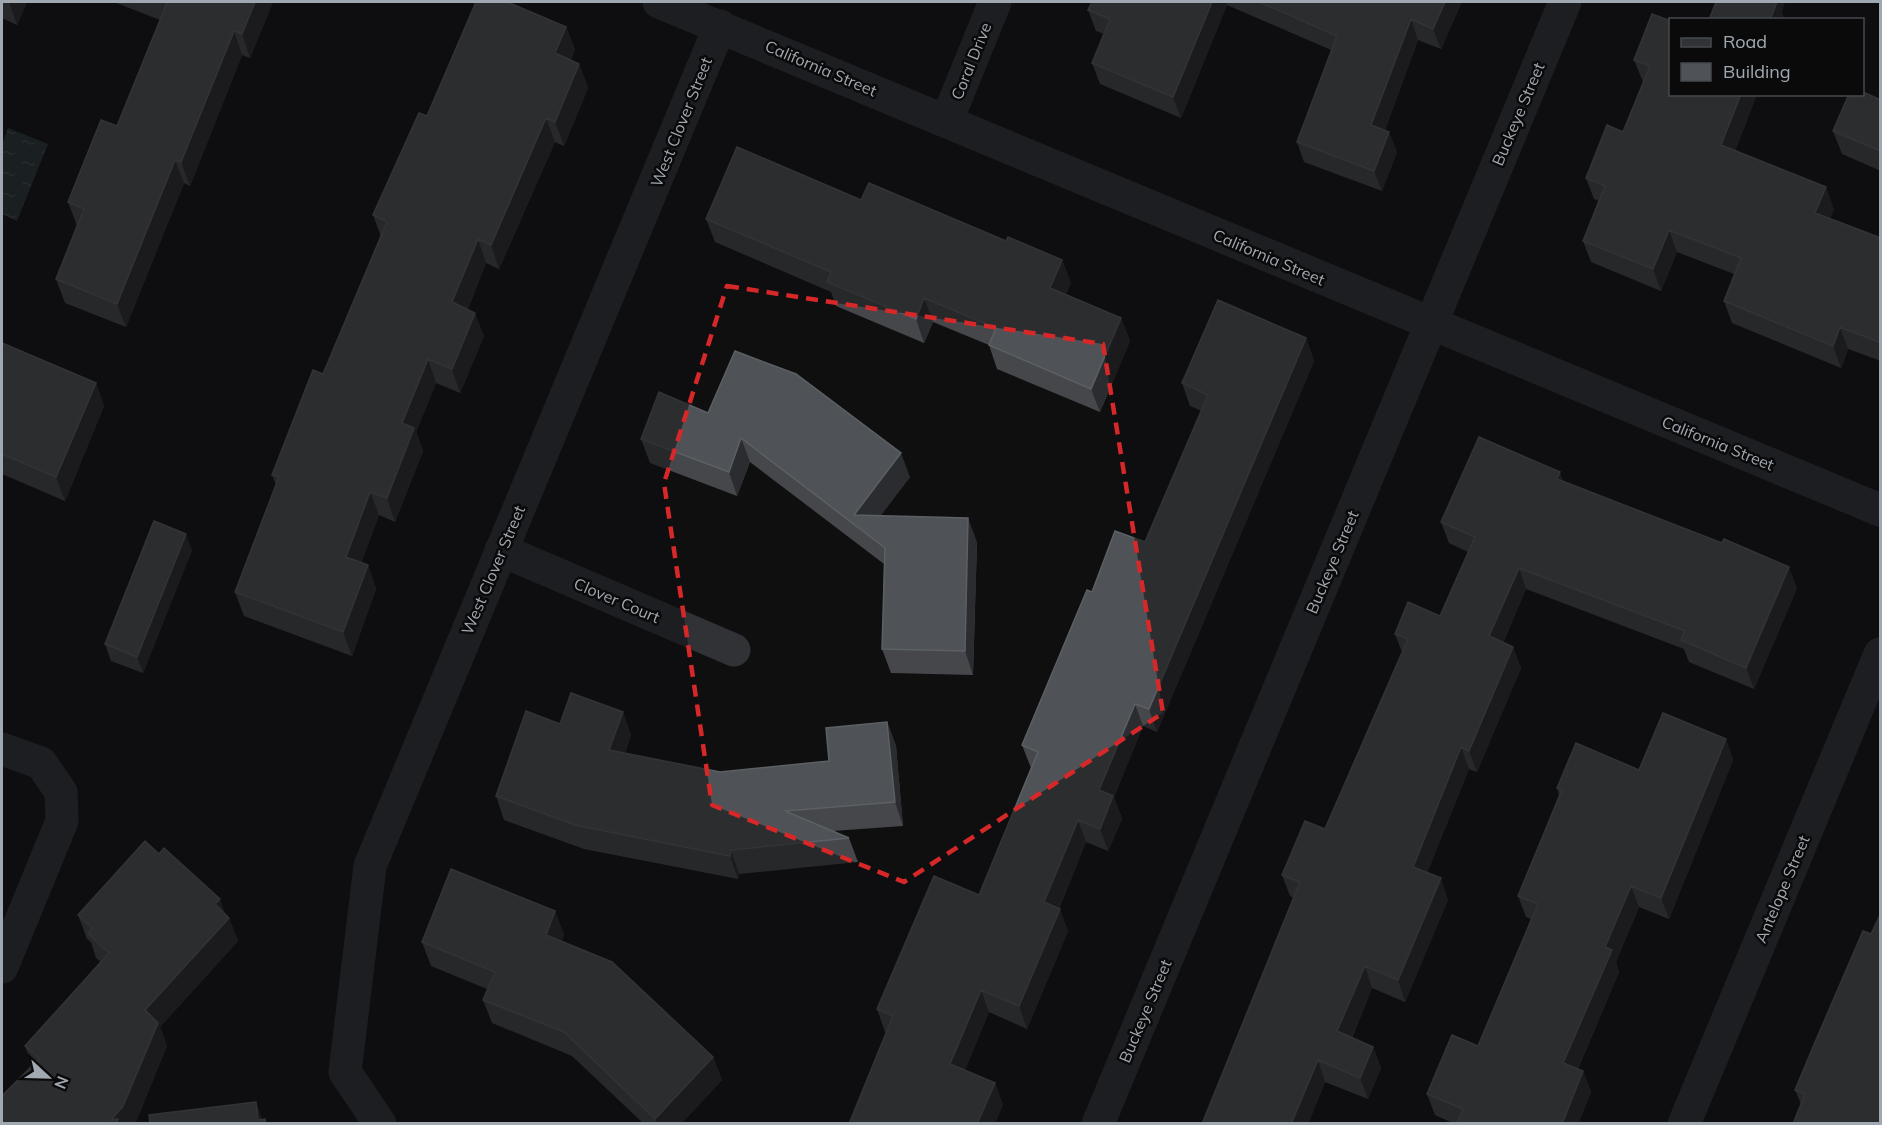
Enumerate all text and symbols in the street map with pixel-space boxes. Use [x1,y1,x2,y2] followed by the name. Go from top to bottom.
[1669,18,1864,96] legend
[946,19,996,103] street label: Coral Drive
[1723,30,1767,53] text: Road
[762,36,880,101] street label: California Street
[646,54,716,190] street label: West Clover Street
[1487,59,1549,169] street label: Buckeye Street
[1723,60,1791,83] text: Building
[1210,225,1328,290] street label: California Street
[1659,411,1777,475] street label: California Street
[457,502,529,638] street label: West Clover Street
[1301,507,1363,617] street label: Buckeye Street
[571,573,663,627] street label: Clover Court
[1750,832,1814,946] street label: Antelope Street
[1114,956,1176,1066] street label: Buckeye Street
[18,1047,78,1107] north arrow
[50,1073,73,1092] text: N

